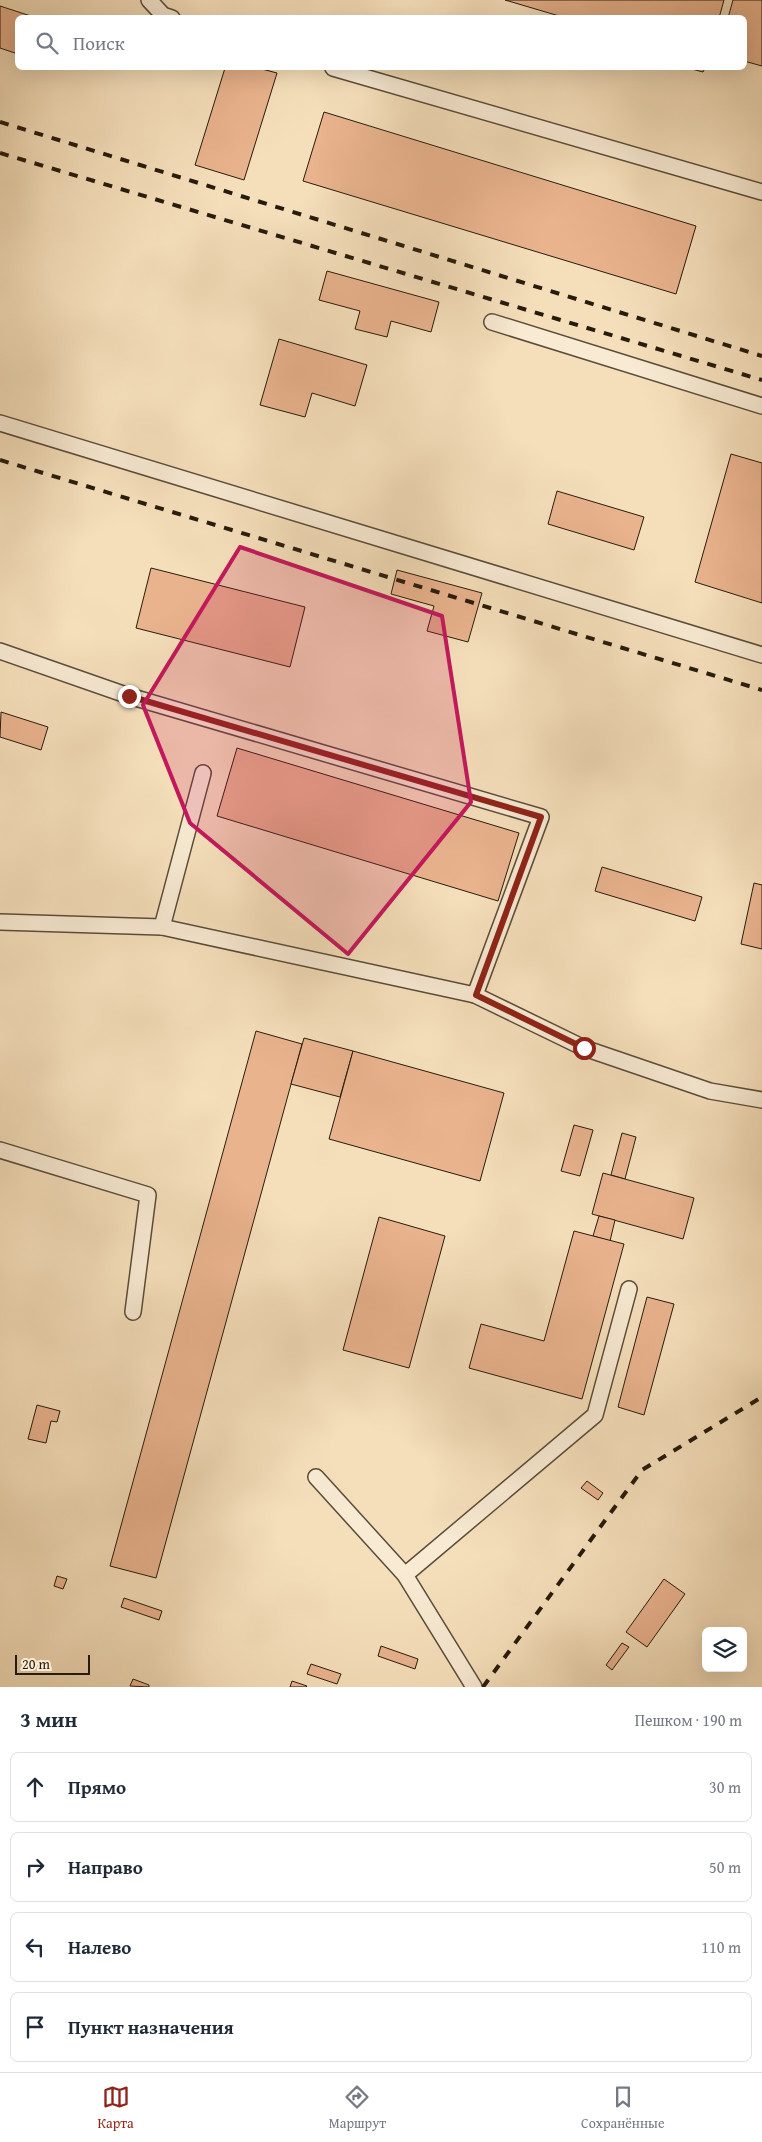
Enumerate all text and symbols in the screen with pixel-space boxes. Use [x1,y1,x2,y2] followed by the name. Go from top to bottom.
[15,15,747,70] search box
[33,29,61,57] icon: search
[73,29,125,57] text: Поиск
[118,685,141,708] route end
[573,1037,596,1060] route start
[702,1627,747,1672] map controls
[702,1627,747,1672] button: layers
[15,1652,90,1675] scale bar
[22,1654,50,1674] text: 20 m
[20,1704,77,1735] text: 3 мин
[635,1708,742,1732] text: Пешком · 190 m
[21,1773,49,1801] icon: ahead
[68,1773,126,1801] text: Прямо
[709,1775,741,1799] text: 30 m
[21,1853,49,1881] icon: right
[68,1853,143,1881] text: Направо
[709,1855,741,1879] text: 50 m
[21,1933,49,1961] icon: left
[68,1933,131,1961] text: Налево
[701,1935,741,1959] text: 110 m
[21,2013,49,2041] icon: arrive
[68,2013,234,2041] text: Пункт назначения
[98,2083,134,2133] tab: Карта
[329,2083,386,2133] tab: Маршрут
[581,2083,664,2133] tab: Сохранённые

